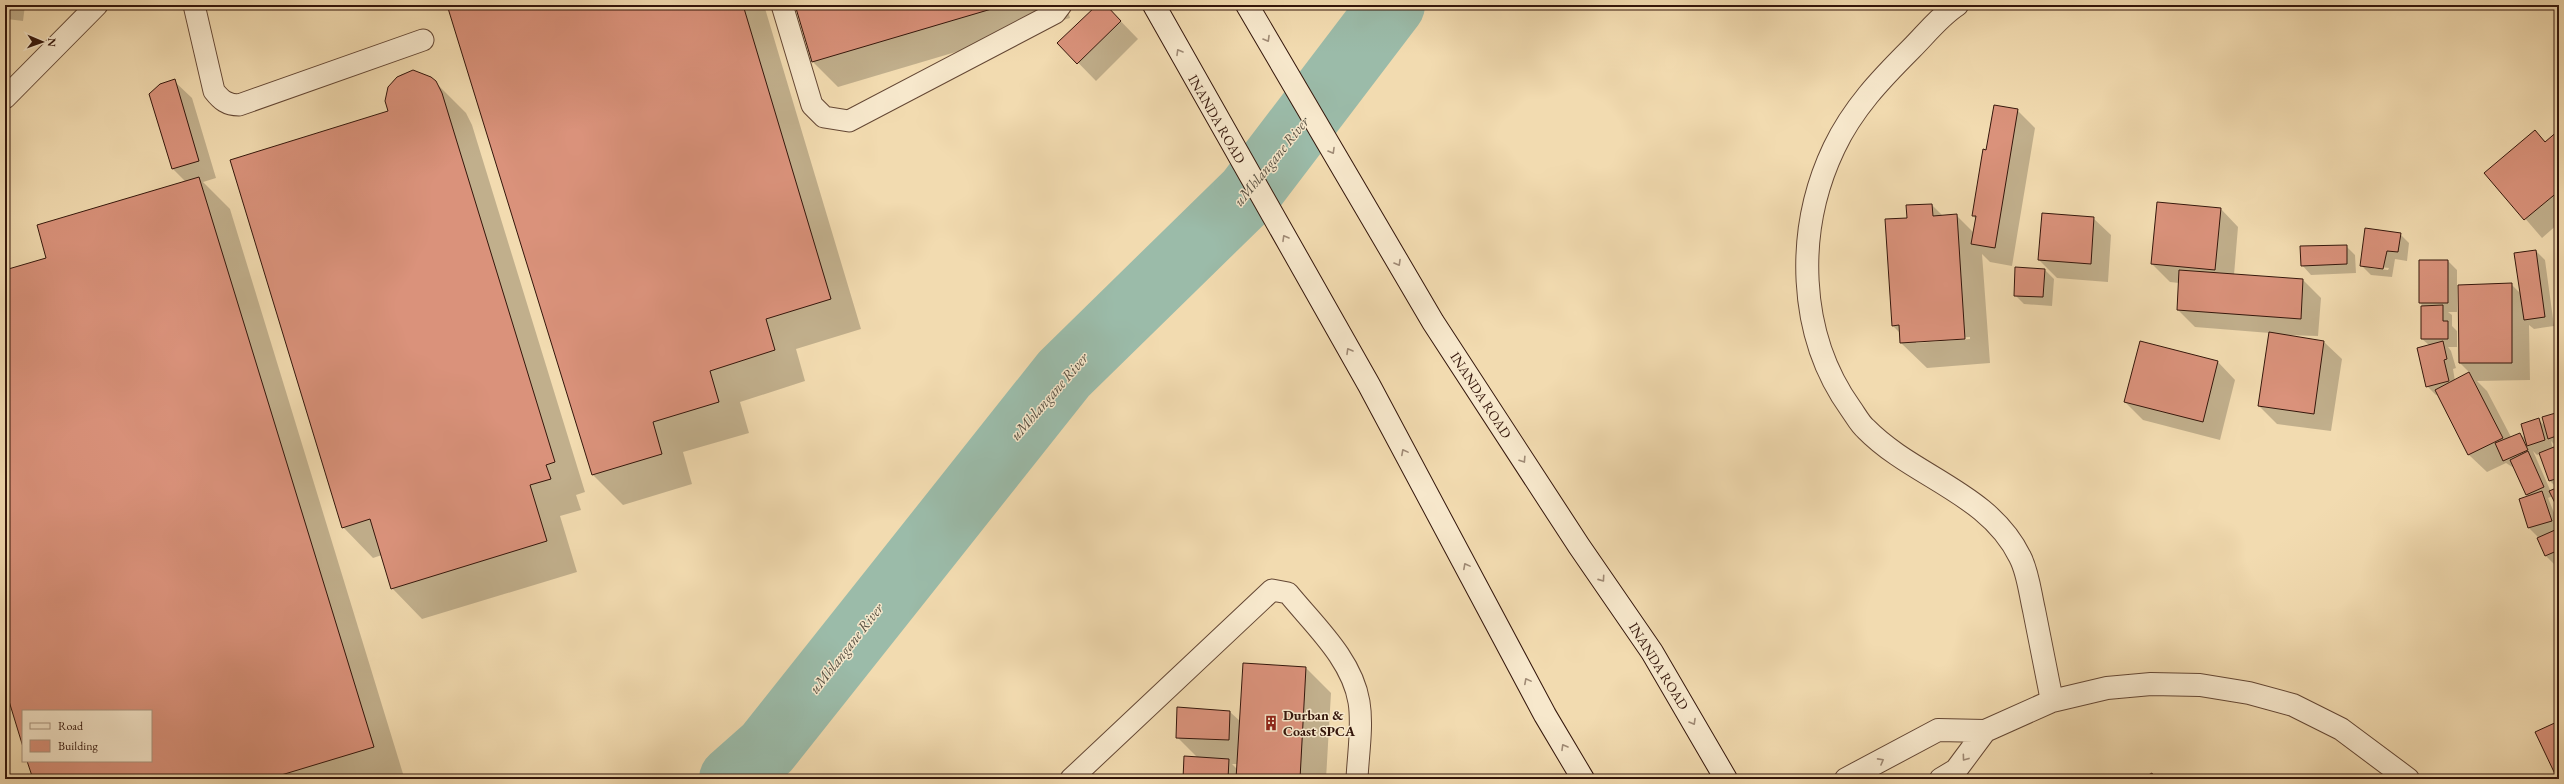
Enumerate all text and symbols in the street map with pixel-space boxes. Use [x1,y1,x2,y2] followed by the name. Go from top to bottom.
[22,22,62,62] north arrow
[1262,35,1269,42] one-way arrow
[45,38,59,47] text: N
[1177,49,1184,56] one-way arrow
[1184,71,1250,167] street label: INANDA ROAD
[1229,111,1314,210] water label: uMhlangane River
[1328,147,1335,154] one-way arrow
[1283,235,1290,242] one-way arrow
[1394,259,1401,266] one-way arrow
[1006,347,1093,444] water label: uMhlangane River
[1347,348,1354,355] one-way arrow
[1446,348,1516,442] street label: INANDA ROAD
[1402,449,1409,456] one-way arrow
[1518,456,1526,463] one-way arrow
[1463,563,1470,571] one-way arrow
[1597,574,1604,581] one-way arrow
[805,598,888,697] water label: uMhlangane River
[1625,619,1693,713] street label: INANDA ROAD
[1524,678,1532,685] one-way arrow
[1283,706,1356,740] place label: Durban & Coast SPCA
[22,710,152,762] legend
[1262,714,1280,732] building icon: Durban & Coast SPCA
[58,718,84,734] text: Road
[1688,718,1695,725] one-way arrow
[58,738,99,754] text: Building
[1561,744,1569,751] one-way arrow
[1963,753,1970,760] one-way arrow
[1877,758,1884,766] one-way arrow

